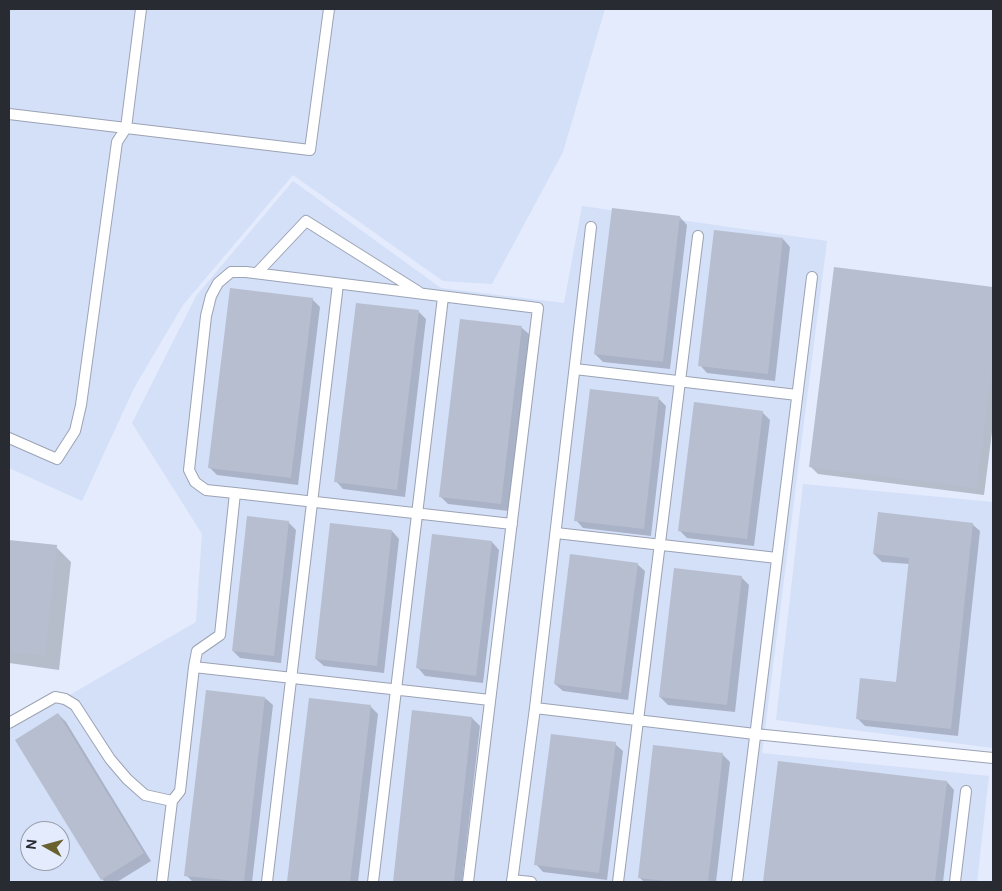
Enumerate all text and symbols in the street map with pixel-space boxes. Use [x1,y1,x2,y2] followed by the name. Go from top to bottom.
[20,821,70,871] north arrow
[22,838,41,850] text: N

